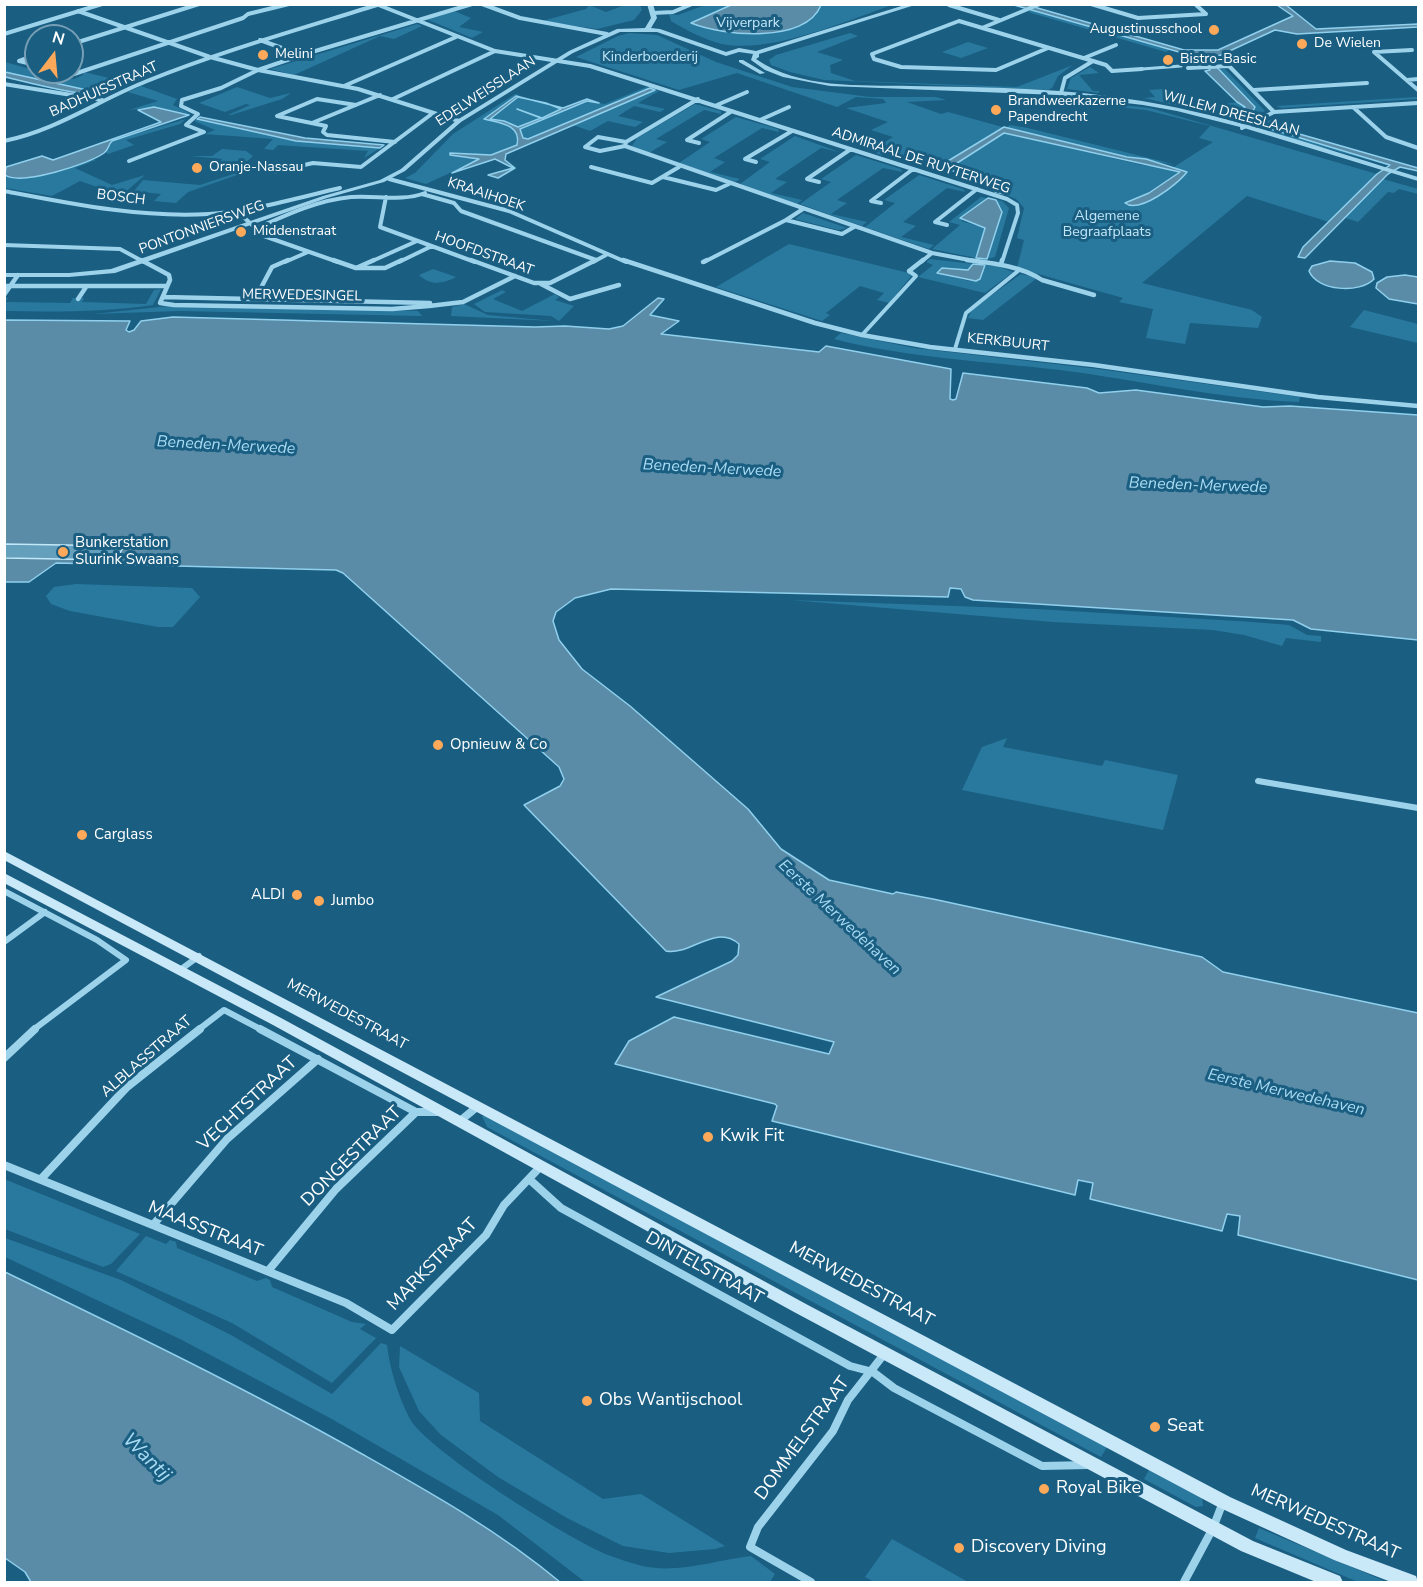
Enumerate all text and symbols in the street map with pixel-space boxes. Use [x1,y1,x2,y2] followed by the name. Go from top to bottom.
[716,16,780,32] park label: Vijverpark
[1090,22,1202,38] place label: Augustinusschool
[1207,23,1221,37] marker: Augustinusschool
[24,24,84,84] north arrow
[50,26,67,51] text: N
[1314,36,1381,52] place label: De Wielen
[1295,37,1309,51] marker: De Wielen
[275,47,313,63] place label: Melini
[256,48,270,62] marker: Melini
[602,50,698,66] park label: Kinderboerderij
[1180,52,1256,68] place label: Bistro-Basic
[1161,53,1175,67] marker: Bistro-Basic
[433,54,539,130] street label: EDELWEISSLAAN
[47,59,161,121] street label: BADHUISSTRAAT
[1161,88,1301,140] street label: WILLEM DREESLAAN
[1008,94,1126,126] place label: Brandweerkazerne Papendrecht
[989,103,1003,117] marker: Brandweerkazerne Papendrecht
[830,124,1012,198] street label: ADMIRAAL DE RUYTERWEG
[209,160,303,176] place label: Oranje-Nassau
[190,161,204,175] marker: Oranje-Nassau
[445,175,527,215] street label: KRAAIHOEK
[96,187,146,209] street label: BOSCH
[137,197,267,259] street label: PONTONNIERSWEG
[1063,209,1151,242] park label: Algemene Begraafplaats
[253,224,336,240] place label: Middenstraat
[234,225,248,239] marker: Middenstraat
[432,228,536,280] street label: HOOFDSTRAAT
[242,287,362,305] street label: MERWEDESINGEL
[966,330,1050,356] street label: KERKBUURT
[156,433,296,459] water label: Beneden-Merwede
[642,456,782,482] water label: Beneden-Merwede
[1128,474,1268,498] water label: Beneden-Merwede
[75,534,179,569] place label: Bunkerstation Slurink Swaans
[56,545,70,559] marker: Bunkerstation Slurink Swaans
[450,736,547,754] place label: Opnieuw & Co
[431,738,445,752] marker: Opnieuw & Co
[94,826,153,844] place label: Carglass
[75,828,89,842] marker: Carglass
[774,856,904,980] water label: Eerste Merwedehaven
[251,886,285,904] place label: ALDI
[290,888,304,902] marker: ALDI
[331,892,374,910] place label: Jumbo
[312,894,326,908] marker: Jumbo
[284,976,410,1054] street label: MERWEDESTRAAT
[98,1013,196,1101] street label: ALBLASSTRAAT
[194,1052,302,1156] street label: VECHTSTRAAT
[1206,1066,1366,1120] water label: Eerste Merwedehaven
[297,1102,407,1212] street label: DONGESTRAAT
[720,1126,784,1148] place label: Kwik Fit
[701,1130,715,1144] marker: Kwik Fit
[145,1197,265,1263] street label: MAASSTRAAT
[383,1214,483,1316] street label: MARKSTRAAT
[641,1228,767,1310] street label: DINTELSTRAAT
[785,1238,937,1332] street label: MERWEDESTRAAT
[751,1373,855,1505] street label: DOMMELSTRAAT
[599,1390,742,1412] place label: Obs Wantijschool
[580,1394,594,1408] marker: Obs Wantijschool
[1167,1416,1203,1438] place label: Seat
[1148,1420,1162,1434] marker: Seat
[117,1429,175,1487] water label: Wantij
[1056,1478,1141,1500] place label: Royal Bike
[1247,1480,1403,1566] street label: MERWEDESTRAAT
[1037,1482,1051,1496] marker: Royal Bike
[971,1537,1107,1559] place label: Discovery Diving
[952,1541,966,1555] marker: Discovery Diving

